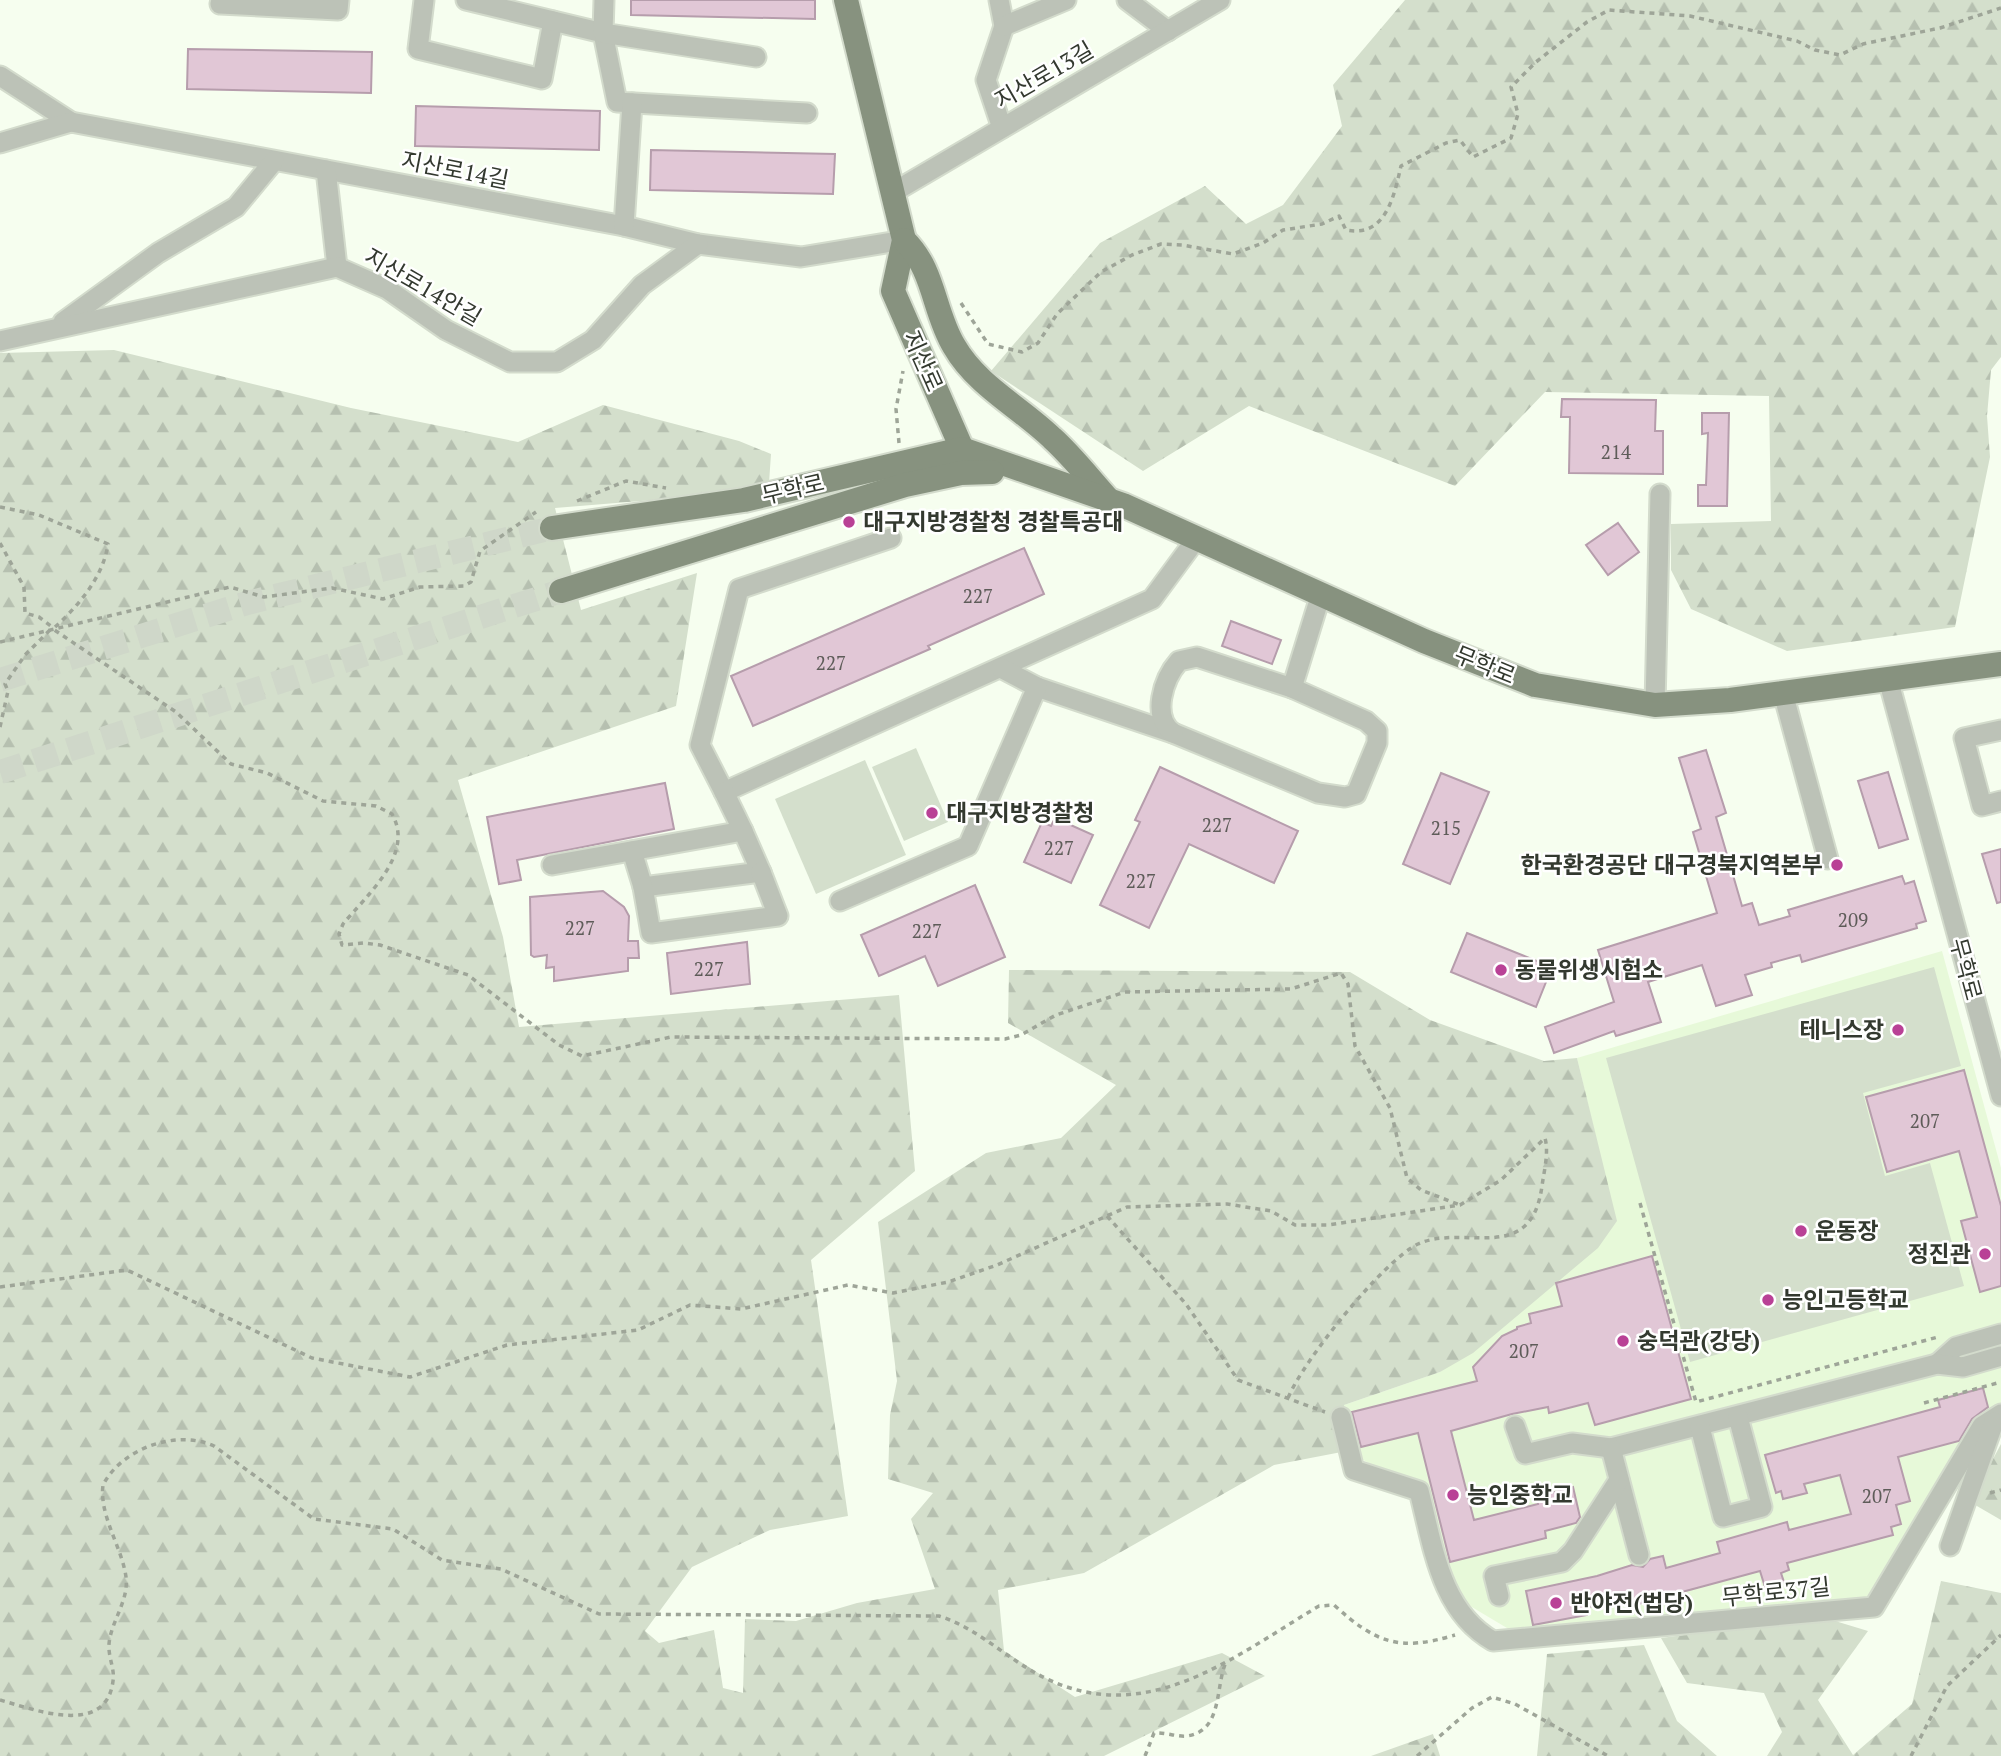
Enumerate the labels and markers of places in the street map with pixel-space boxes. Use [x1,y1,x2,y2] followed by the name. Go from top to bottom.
[863,506,1123,537] place label: 대구지방경찰청 경찰특공대
[841,514,857,530] marker: 대구지방경찰청 경찰특공대
[946,797,1094,828] place label: 대구지방경찰청
[924,805,940,821] marker: 대구지방경찰청
[1521,849,1823,880] place label: 한국환경공단 대구경북지역본부
[1829,857,1845,873] marker: 한국환경공단 대구경북지역본부
[1515,954,1663,985] place label: 동물위생시험소
[1493,962,1509,978] marker: 동물위생시험소
[1799,1014,1884,1045] place label: 테니스장
[1890,1022,1906,1038] marker: 테니스장
[1815,1215,1878,1246] place label: 운동장
[1793,1223,1809,1239] marker: 운동장
[1908,1238,1971,1269] place label: 정진관
[1977,1246,1993,1262] marker: 정진관
[1782,1284,1909,1315] place label: 능인고등학교
[1760,1292,1776,1308] marker: 능인고등학교
[1637,1325,1760,1356] place label: 숭덕관(강당)
[1615,1333,1631,1349] marker: 숭덕관(강당)
[1467,1479,1573,1510] place label: 능인중학교
[1445,1487,1461,1503] marker: 능인중학교
[1570,1587,1693,1618] place label: 반야전(법당)
[1548,1595,1564,1611] marker: 반야전(법당)

